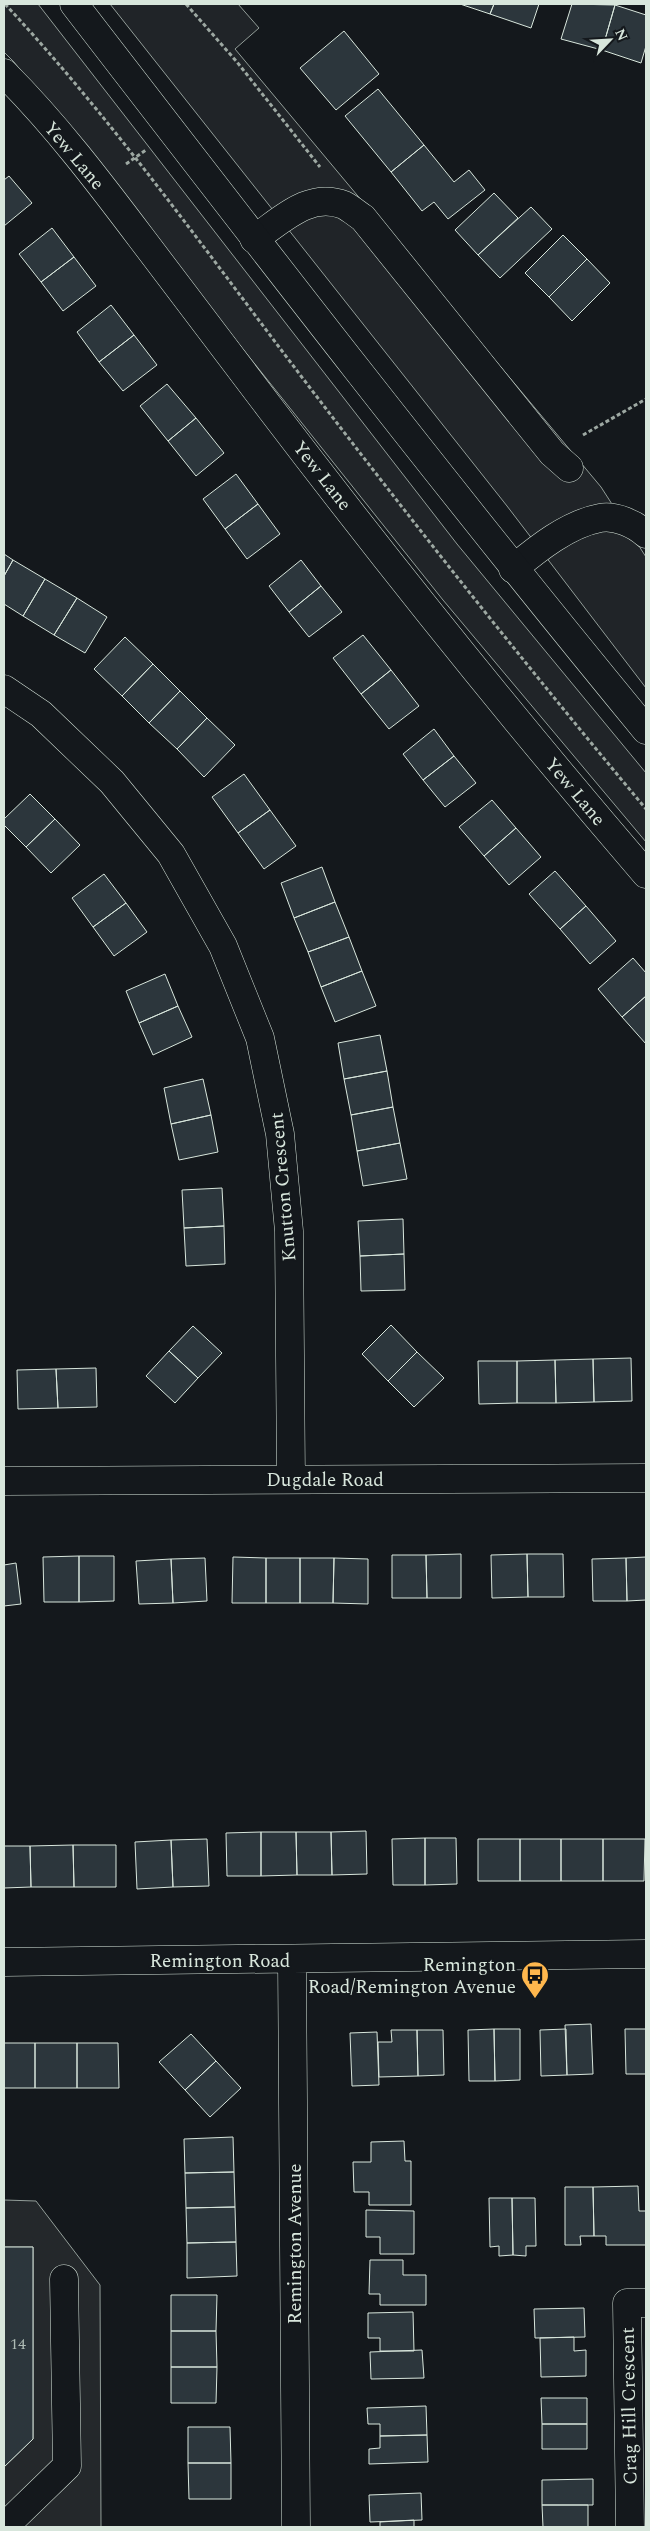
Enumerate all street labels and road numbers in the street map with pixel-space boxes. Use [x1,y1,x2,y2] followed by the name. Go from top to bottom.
[36,115,111,197] street label: Yew Lane
[285,435,359,517] street label: Yew Lane
[537,751,612,833] street label: Yew Lane
[263,1111,304,1263] street label: Knutton Crescent
[266,1466,384,1495] street label: Dugdale Road
[150,1947,290,1976] street label: Remington Road
[281,2164,310,2324] street label: Remington Avenue
[614,2326,645,2485] street label: Crag Hill Crescent

